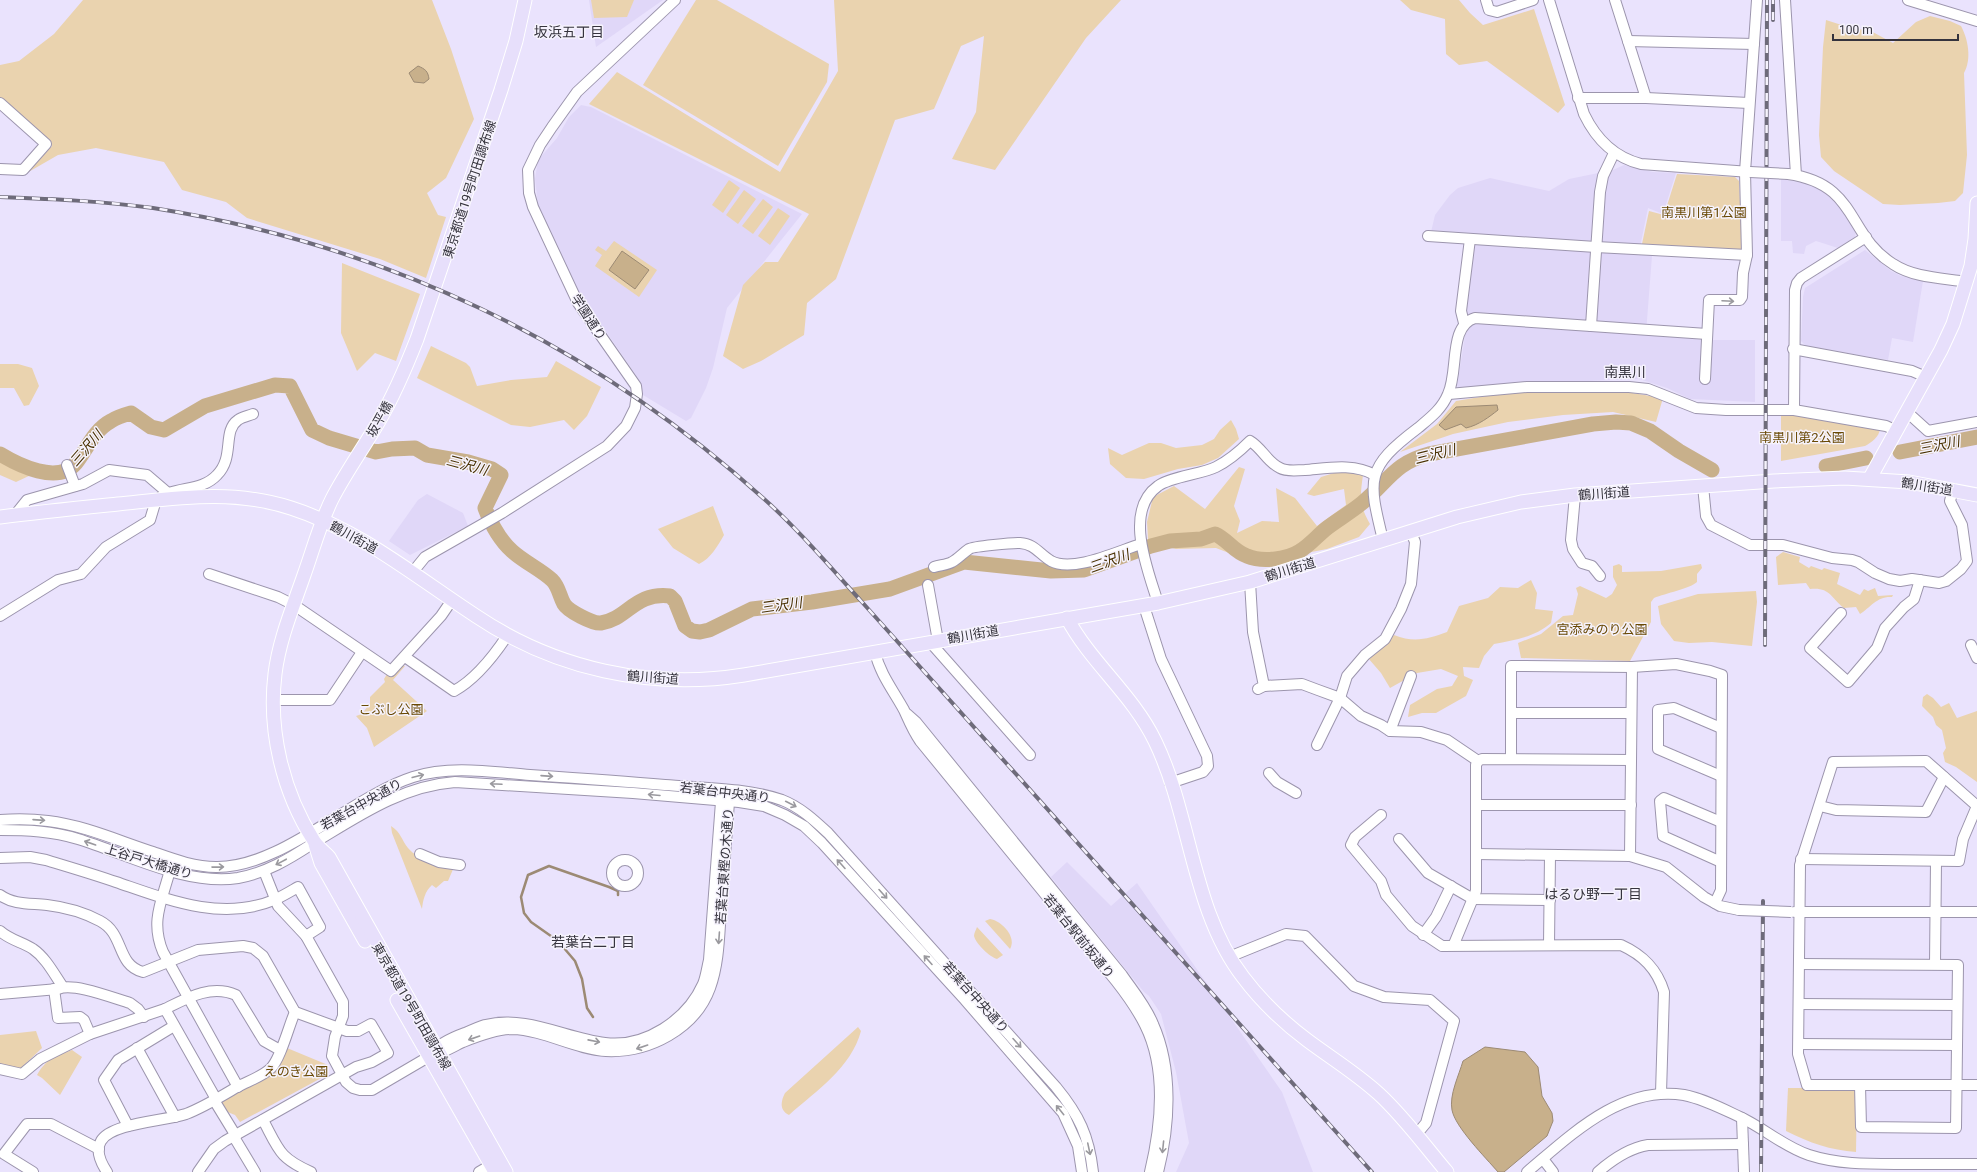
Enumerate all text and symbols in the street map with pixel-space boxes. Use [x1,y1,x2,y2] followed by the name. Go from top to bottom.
[1833,16,1958,42] scale bar
[1839,23,1873,37] text: 100 m
[534,24,604,40] district label: 坂浜五丁目
[440,118,499,260] street label: 東京都道19号町田調布線
[1661,205,1747,220] park label: 南黒川第1公園
[568,291,609,343] street label: 学園通り
[1721,297,1734,305] one-way arrow
[1604,364,1646,380] district label: 南黒川
[363,399,395,440] street label: 坂平橋
[66,425,107,469] water label: 三沢川
[1759,430,1845,445] park label: 南黒川第2公園
[1917,433,1963,457] water label: 三沢川
[1413,441,1459,467] water label: 三沢川
[445,452,491,479] water label: 三沢川
[1900,475,1954,498] street label: 鶴川街道
[1578,484,1631,503] street label: 鶴川街道
[327,518,380,557] street label: 鶴川街道
[1087,546,1133,576] water label: 三沢川
[1263,555,1317,584] street label: 鶴川街道
[759,594,805,616] water label: 三沢川
[1556,622,1648,637] park label: 宮添みのり公園
[946,623,1000,646] street label: 鶴川街道
[626,668,679,687] street label: 鶴川街道
[358,702,424,717] park label: こぶし公園
[411,772,424,779] one-way arrow
[540,773,553,780] one-way arrow
[318,776,405,833] street label: 若葉台中央通り
[679,780,771,805] street label: 若葉台中央通り
[490,781,503,788] one-way arrow
[648,791,661,798] one-way arrow
[784,801,796,808] one-way arrow
[713,807,736,925] street label: 若葉台東樫の木通り
[32,817,45,824] one-way arrow
[83,839,96,846] one-way arrow
[103,841,195,882] street label: 上谷戸大橋通り
[275,859,287,866] one-way arrow
[836,859,846,869] one-way arrow
[211,863,224,870] one-way arrow
[1544,886,1642,902] district label: はるひ野一丁目
[879,889,888,899] one-way arrow
[1040,891,1117,981] street label: 若葉台駅前坂通り
[715,931,722,944] one-way arrow
[551,934,635,950] district label: 若葉台二丁目
[369,940,454,1073] street label: 東京都道19号町田調布線
[924,955,933,966] one-way arrow
[940,958,1012,1036] street label: 若葉台中央通り
[468,1035,481,1042] one-way arrow
[587,1037,600,1045] one-way arrow
[1012,1038,1021,1048] one-way arrow
[635,1044,648,1051] one-way arrow
[264,1064,328,1079] park label: えのき公園
[1055,1104,1064,1115] one-way arrow
[1159,1140,1166,1153] one-way arrow
[1086,1142,1094,1155] one-way arrow

